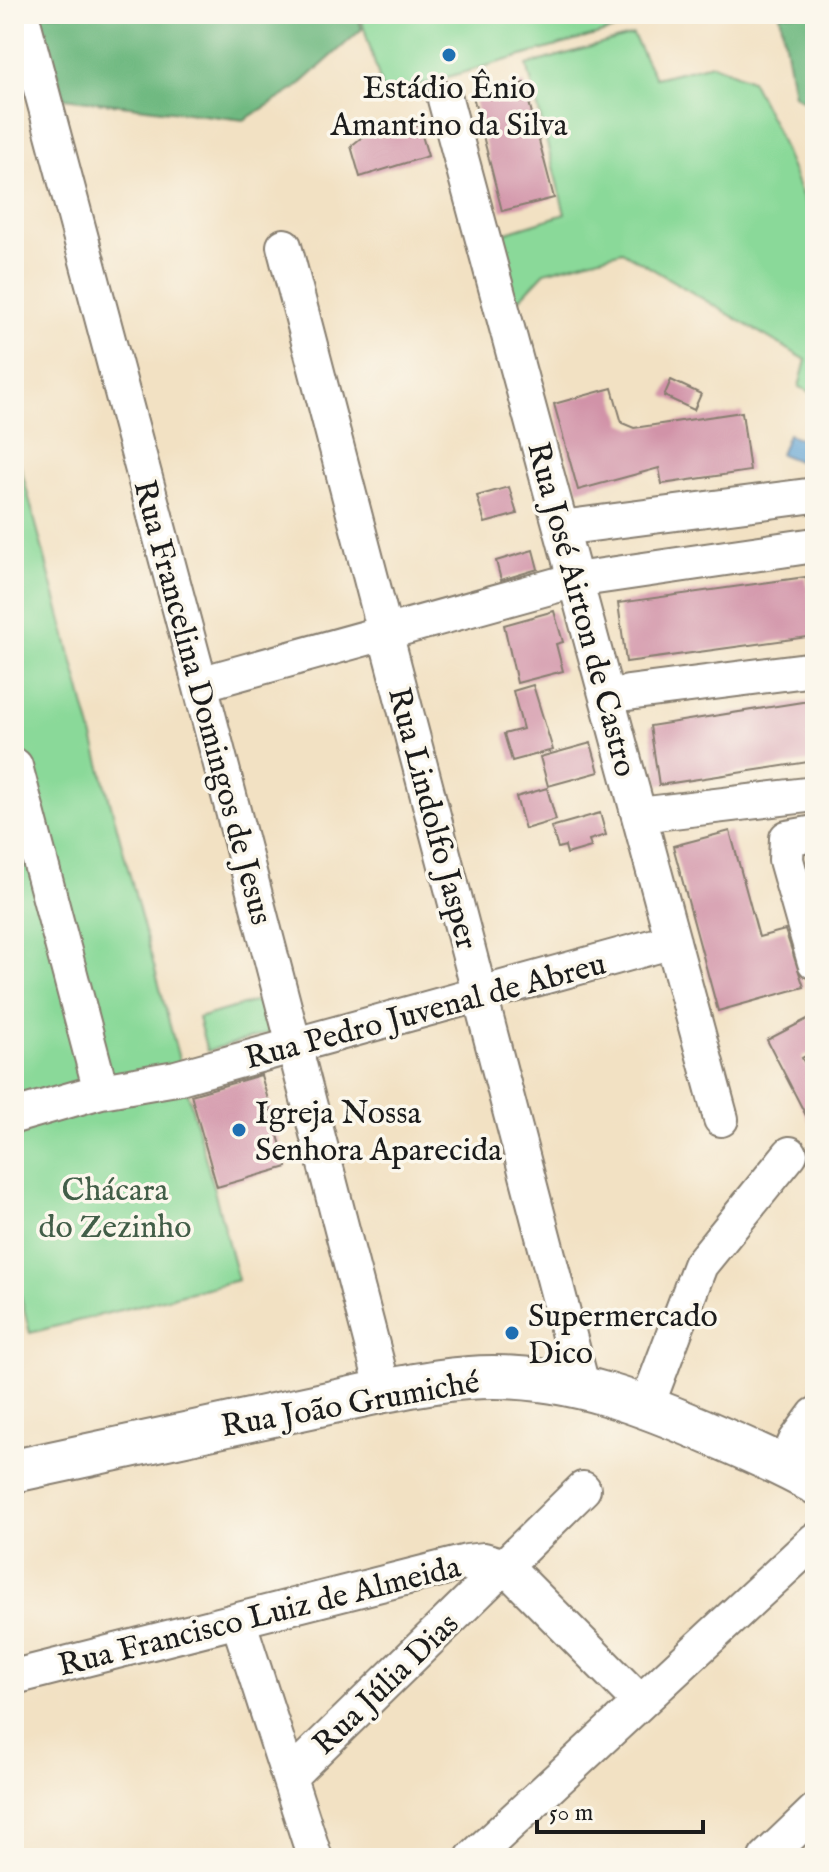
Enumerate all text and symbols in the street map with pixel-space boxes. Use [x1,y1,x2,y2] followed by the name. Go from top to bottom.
[440,46,458,64] marker: Estádio Ênio Amantino da Silva
[329,68,568,147] place label: Estádio Ênio Amantino da Silva
[516,438,645,781] street label: Rua José Airton de Castro
[122,476,281,929] street label: Rua Francelina Domingos de Jesus
[377,683,486,954] street label: Rua Lindolfo Jasper
[241,944,611,1080] street label: Rua Pedro Juvenal de Abreu
[255,1094,502,1172] place label: Igreja Nossa Senhora Aparecida
[230,1121,248,1139] marker: Igreja Nossa Senhora Aparecida
[38,1171,192,1249] park label: Chácara do Zezinho
[528,1297,718,1375] place label: Supermercado Dico
[503,1324,521,1342] marker: Supermercado Dico
[218,1363,483,1448] street label: Rua João Grumiché
[54,1548,465,1687] street label: Rua Francisco Luiz de Almeida
[305,1605,469,1765] street label: Rua Júlia Dias
[537,1784,703,1834] scale bar
[549,1798,593,1829] text: 50 m

